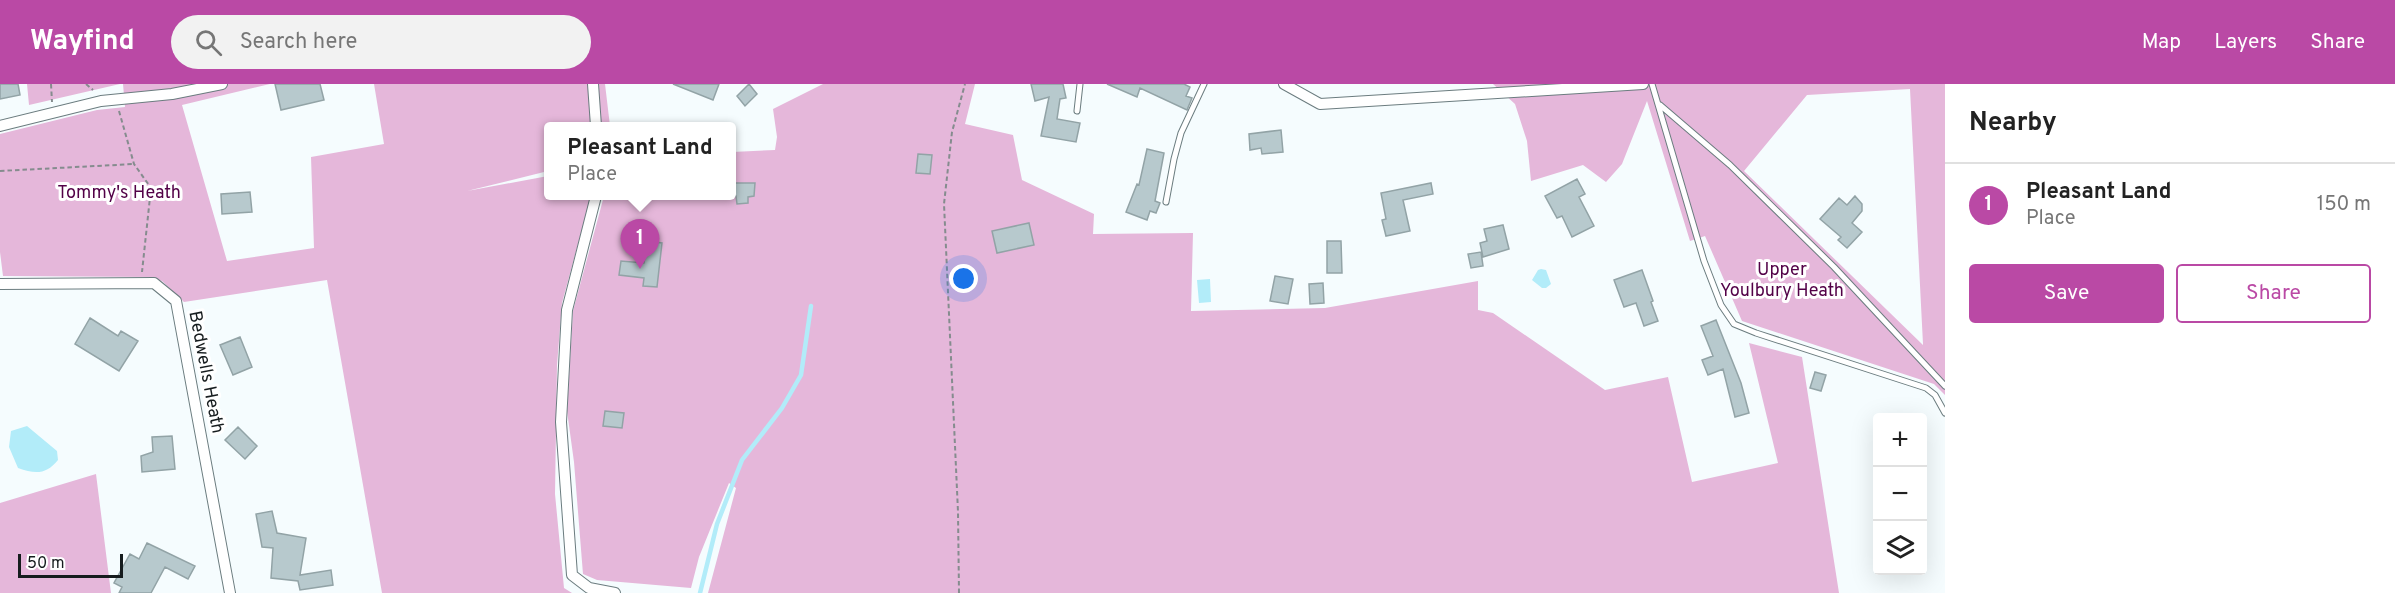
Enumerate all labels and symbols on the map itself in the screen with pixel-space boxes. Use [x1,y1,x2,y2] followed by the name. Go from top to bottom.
[57,182,181,205] park label: Tommy's Heath
[620,220,660,269] pin: 1
[1720,259,1844,303] park label: Upper Youlbury Heath
[949,264,978,293] your location
[182,309,229,436] street label: Bedwells Heath
[18,551,123,578] scale bar

